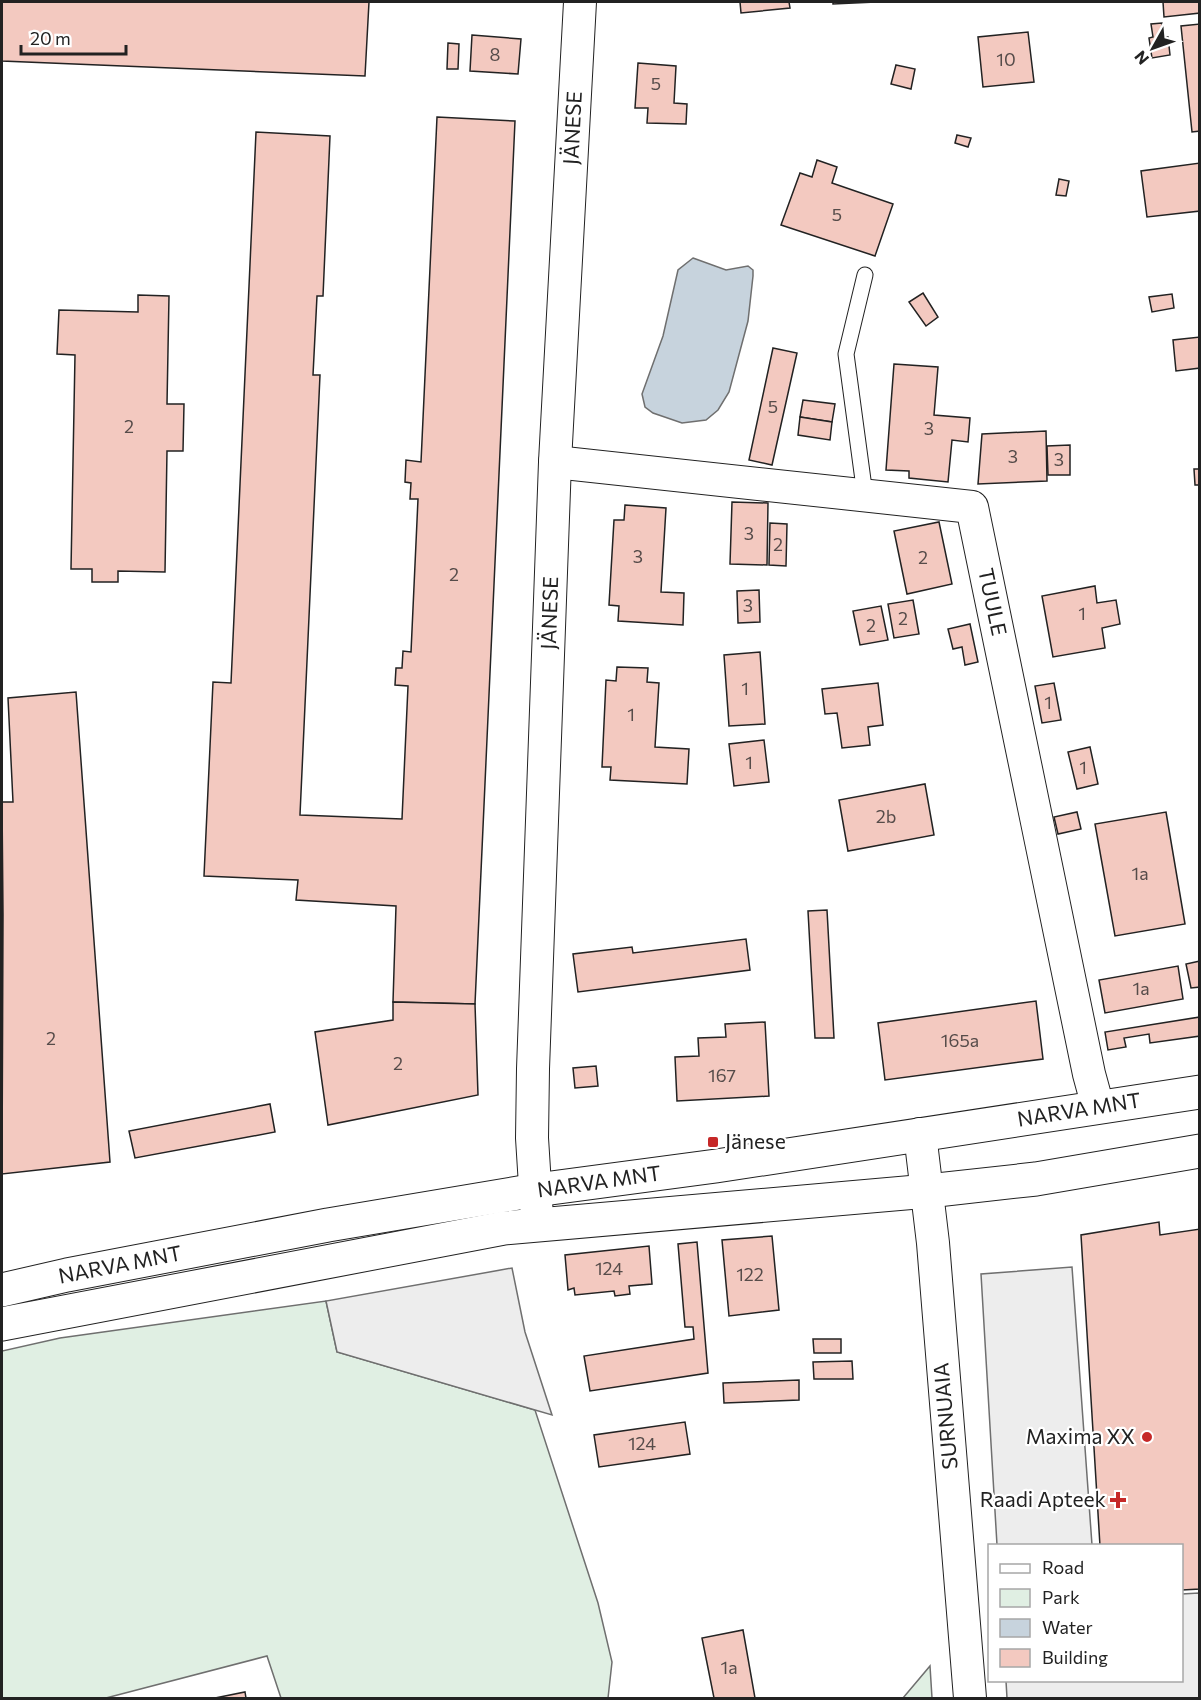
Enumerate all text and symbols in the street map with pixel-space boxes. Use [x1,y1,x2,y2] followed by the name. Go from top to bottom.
[21,18,126,56] scale bar
[1123,18,1183,78] north arrow
[30,27,71,49] text: 20 m
[490,43,501,65] house number: 8
[1130,47,1152,69] text: N
[996,48,1016,70] house number: 10
[651,72,661,94] house number: 5
[557,90,586,165] street label: JÄNESE
[832,203,842,225] house number: 5
[768,395,778,417] house number: 5
[124,415,134,437] house number: 2
[924,417,934,439] house number: 3
[1008,445,1018,467] house number: 3
[1054,448,1064,470] house number: 3
[744,522,754,544] house number: 3
[773,533,783,555] house number: 2
[633,545,643,567] house number: 3
[918,546,928,568] house number: 2
[449,563,459,585] house number: 2
[974,566,1013,638] street label: TUULE
[535,576,562,650] street label: JÄNESE
[743,594,753,616] house number: 3
[1078,602,1086,624] house number: 1
[898,607,908,629] house number: 2
[866,614,876,636] house number: 2
[741,677,749,699] house number: 1
[1044,691,1052,713] house number: 1
[627,703,635,725] house number: 1
[745,751,753,773] house number: 1
[1079,756,1087,778] house number: 1
[876,805,896,827] house number: 2b
[1131,862,1149,884] house number: 1a
[1132,977,1150,999] house number: 1a
[46,1027,56,1049] house number: 2
[941,1029,979,1051] house number: 165a
[393,1052,403,1074] house number: 2
[708,1064,736,1086] house number: 167
[1015,1086,1142,1131] street label: NARVA MNT
[725,1128,786,1153] place label: Jänese
[706,1135,720,1149] marker: Jänese
[535,1159,662,1202] street label: NARVA MNT
[56,1239,183,1288] street label: NARVA MNT
[595,1257,623,1279] house number: 124
[736,1263,764,1285] house number: 122
[927,1362,962,1471] street label: SURNUAIA
[1026,1423,1135,1448] place label: Maxima XX
[1140,1430,1154,1444] marker: Maxima XX
[628,1432,656,1454] house number: 124
[980,1486,1106,1511] place label: Raadi Apteek
[1111,1493,1125,1507] marker: Raadi Apteek
[988,1544,1183,1682] legend
[1042,1556,1084,1578] text: Road
[1042,1586,1080,1608] text: Park
[1042,1616,1093,1638] text: Water
[1042,1646,1108,1668] text: Building
[720,1656,738,1678] house number: 1a

